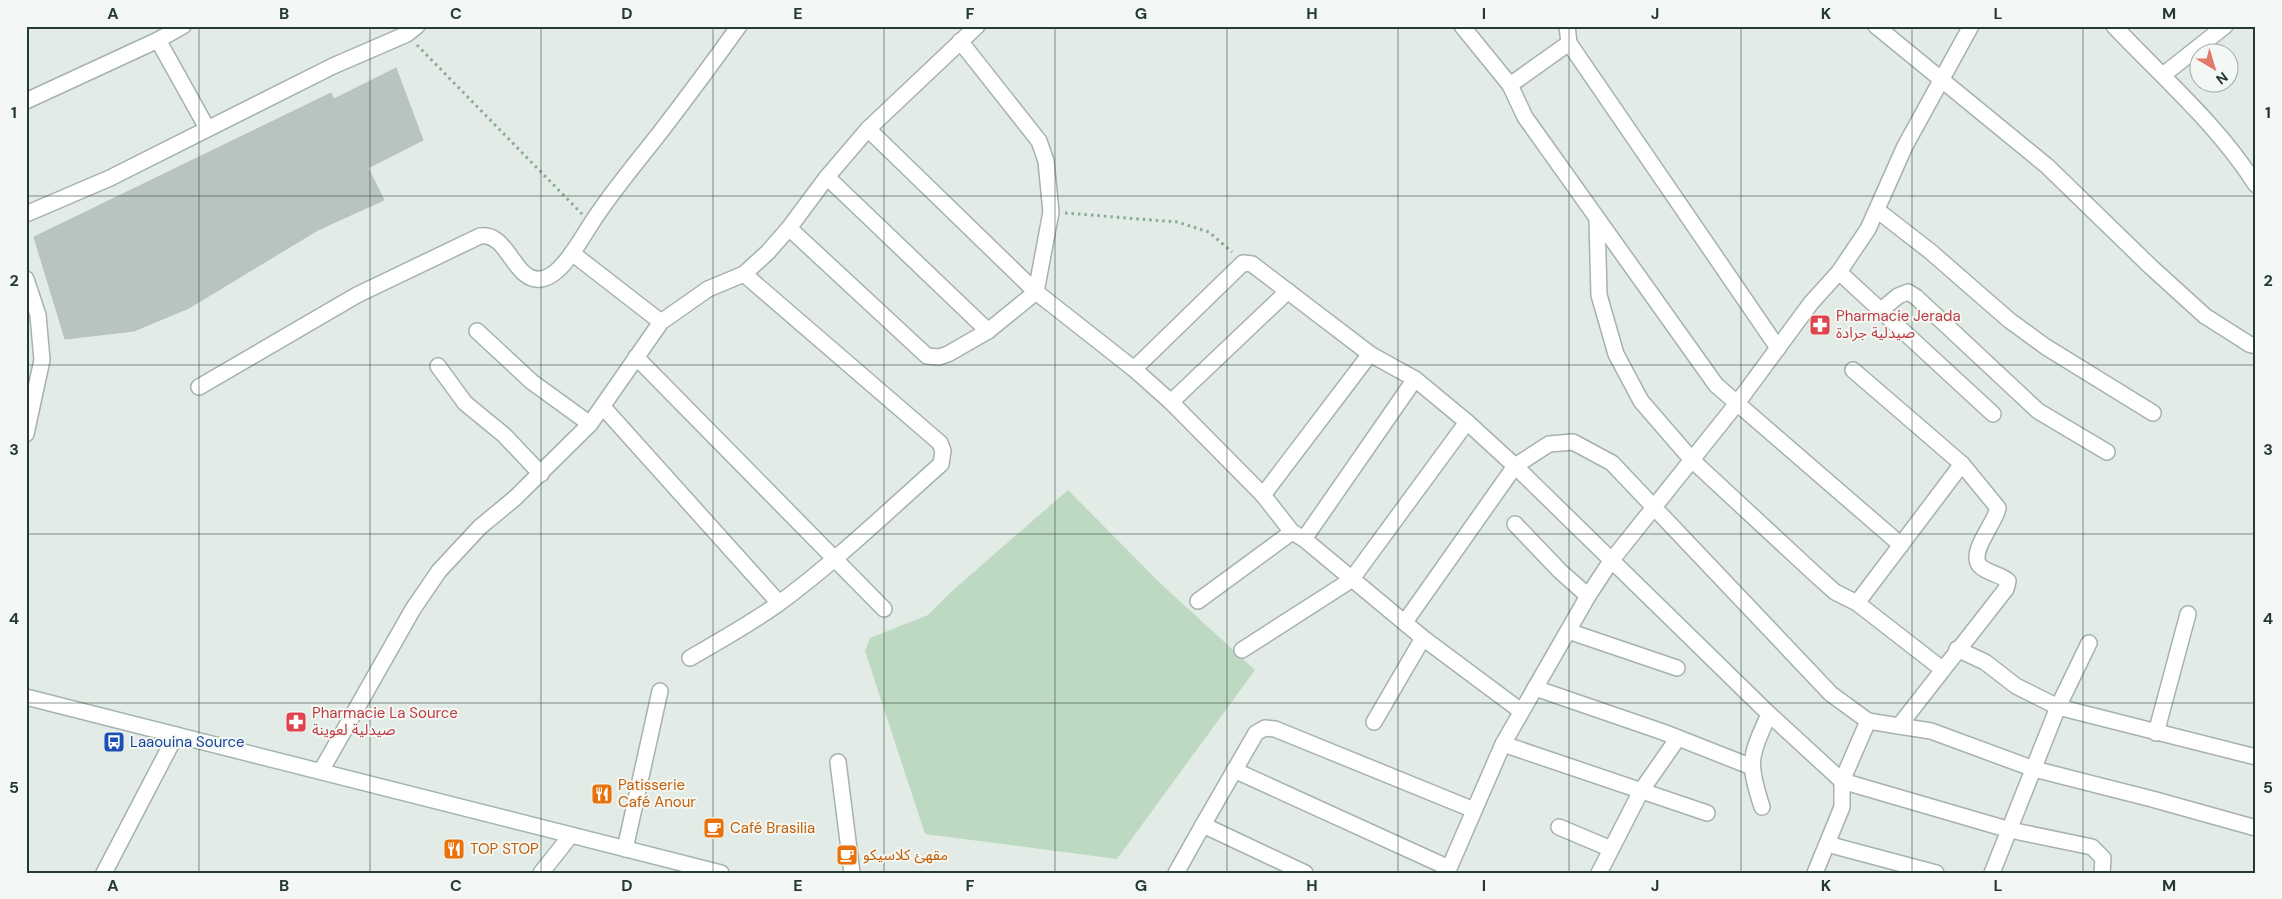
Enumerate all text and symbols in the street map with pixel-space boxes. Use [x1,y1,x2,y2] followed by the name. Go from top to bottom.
[107,3,119,24] text: A
[279,3,289,24] text: B
[450,3,462,24] text: C
[621,3,633,24] text: D
[793,3,803,24] text: E
[966,3,975,24] text: F
[1135,3,1147,24] text: G
[1306,3,1318,24] text: H
[1482,3,1486,24] text: I
[1651,3,1659,24] text: J
[1821,3,1832,24] text: K
[1994,3,2003,24] text: L
[2162,3,2176,24] text: M
[2190,42,2240,92] north arrow
[2212,68,2232,88] text: N
[11,102,17,123] text: 1
[2265,102,2271,123] text: 1
[9,270,19,291] text: 2
[2263,270,2273,291] text: 2
[1836,306,1961,343] place label: Pharmacie Jerada صيدلية جرادة
[1808,313,1832,337] pharmacy icon: Pharmacie Jerada صيدلية جرادة
[9,439,19,460] text: 3
[2263,439,2273,460] text: 3
[9,608,19,629] text: 4
[2263,608,2273,629] text: 4
[312,703,458,740] place label: Pharmacie La Source صيدلية لعوينة
[284,710,308,734] pharmacy icon: Pharmacie La Source صيدلية لعوينة
[102,730,126,754] bus stop icon: Laaouina Source
[130,732,245,752] place label: Laaouina Source
[618,775,696,812] place label: Patisserie Café Anour
[9,777,19,798] text: 5
[2263,777,2273,798] text: 5
[590,782,614,806] restaurant icon: Patisserie Café Anour
[702,816,726,840] cafe icon: Café Brasilia
[730,818,815,838] place label: Café Brasilia
[442,837,466,861] restaurant icon: TOP STOP
[470,839,539,859] place label: TOP STOP
[835,843,859,867] cafe icon: مقهئ كلاسيكو
[863,845,948,865] place label: مقهئ كلاسيكو
[107,875,119,896] text: A
[279,875,289,896] text: B
[450,875,462,896] text: C
[621,875,633,896] text: D
[793,875,803,896] text: E
[966,875,975,896] text: F
[1135,875,1147,896] text: G
[1306,875,1318,896] text: H
[1482,875,1486,896] text: I
[1651,875,1659,896] text: J
[1821,875,1832,896] text: K
[1994,875,2003,896] text: L
[2162,875,2176,896] text: M

